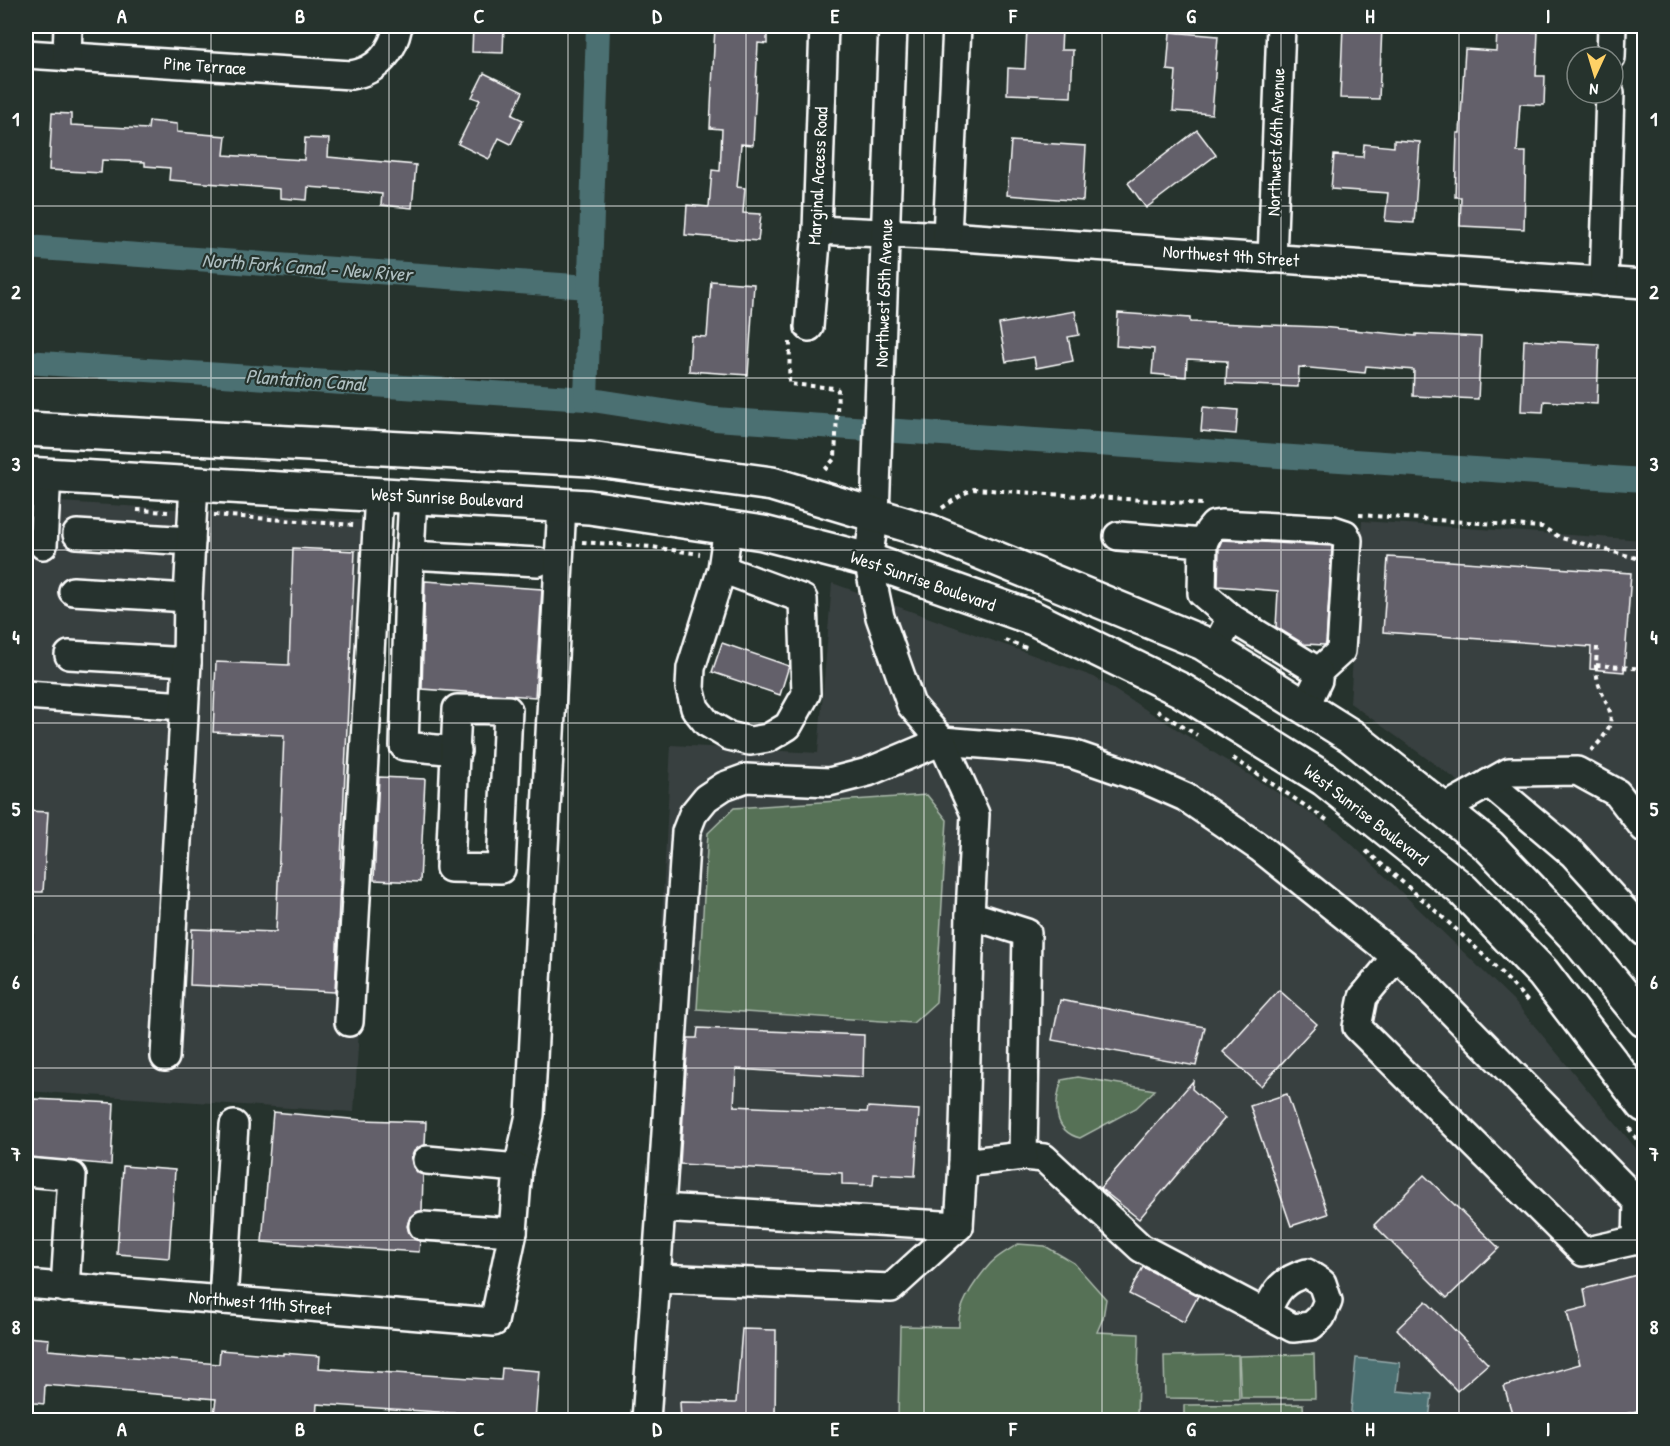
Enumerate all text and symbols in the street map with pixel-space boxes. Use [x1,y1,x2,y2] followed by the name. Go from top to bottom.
[117,2,127,29] text: A
[295,2,305,29] text: B
[474,2,485,29] text: C
[652,2,662,29] text: D
[831,2,840,29] text: E
[1008,2,1018,29] text: F
[1186,2,1196,29] text: G
[1365,2,1375,29] text: H
[1546,2,1550,29] text: I
[1565,45,1625,105] north arrow
[163,50,247,81] street label: Pine Terrace
[1260,67,1291,216] street label: Northwest 66th Avenue
[1588,79,1599,101] text: N
[12,105,20,132] text: 1
[1650,105,1658,132] text: 1
[801,106,834,246] street label: Marginal Access Road
[868,218,899,368] street label: Northwest 65th Avenue
[1162,238,1301,273] street label: Northwest 9th Street
[201,246,415,287] water label: North Fork Canal - New River
[11,278,21,305] text: 2
[1649,278,1659,305] text: 2
[245,362,369,397] water label: Plantation Canal
[12,450,21,477] text: 3
[1650,450,1659,477] text: 3
[370,481,524,514] street label: West Sunrise Boulevard
[847,544,999,617] street label: West Sunrise Boulevard
[12,623,20,650] text: 4
[1650,623,1658,650] text: 4
[1299,758,1434,871] street label: West Sunrise Boulevard
[12,795,21,822] text: 5
[1650,795,1659,822] text: 5
[12,968,20,995] text: 6
[1650,968,1658,995] text: 6
[10,1140,21,1167] text: 7
[1648,1140,1659,1167] text: 7
[188,1284,333,1321] street label: Northwest 11th Street
[12,1313,21,1340] text: 8
[1650,1313,1659,1340] text: 8
[117,1415,127,1442] text: A
[295,1415,305,1442] text: B
[474,1415,485,1442] text: C
[652,1415,662,1442] text: D
[831,1415,840,1442] text: E
[1008,1415,1018,1442] text: F
[1186,1415,1196,1442] text: G
[1365,1415,1375,1442] text: H
[1546,1415,1550,1442] text: I

